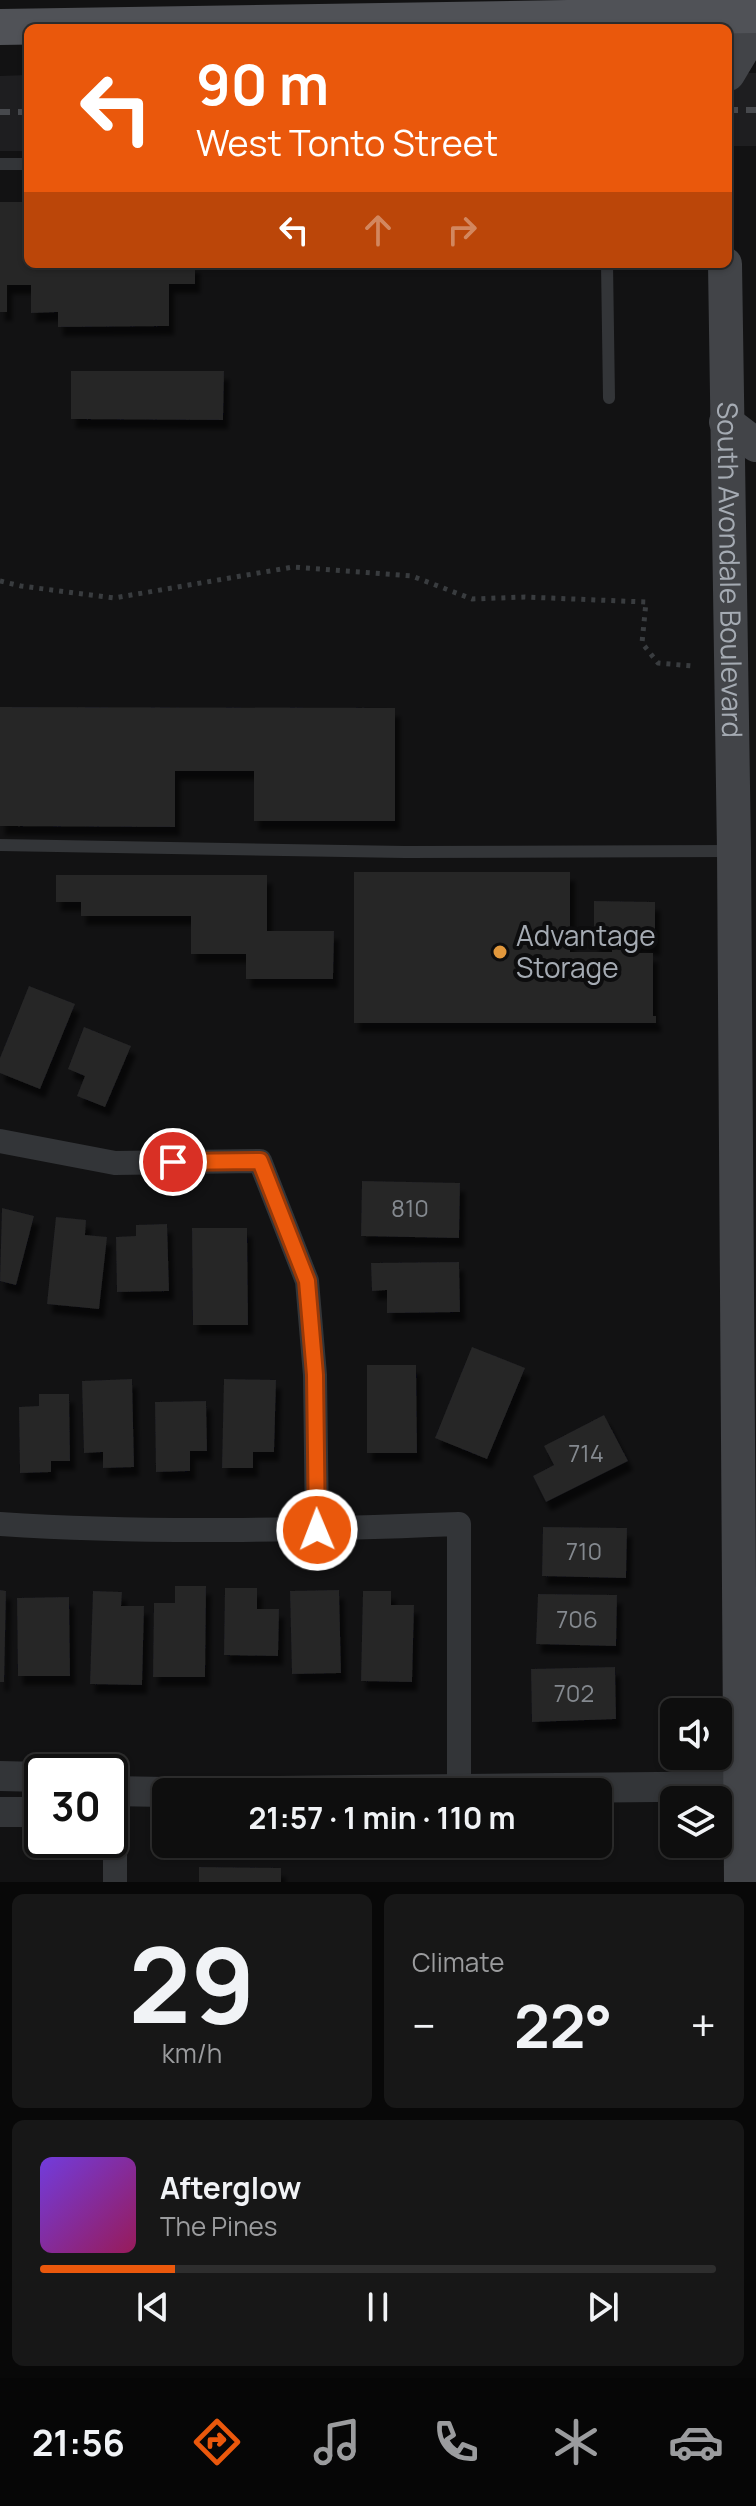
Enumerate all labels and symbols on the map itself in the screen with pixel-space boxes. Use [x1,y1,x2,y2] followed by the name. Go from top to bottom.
[709,402,752,738] street label: South Avondale Boulevard
[516,916,656,986] place label: Advantage Storage
[491,943,509,961] marker: Advantage Storage
[139,1128,207,1196] pin
[391,1191,429,1224] house number: 810
[568,1436,604,1469] house number: 714
[275,1488,359,1572] position arrow
[566,1534,602,1567] house number: 710
[556,1602,598,1635] house number: 706
[554,1676,594,1709] house number: 702
[24,1754,128,1858] speed limit sign: 30

